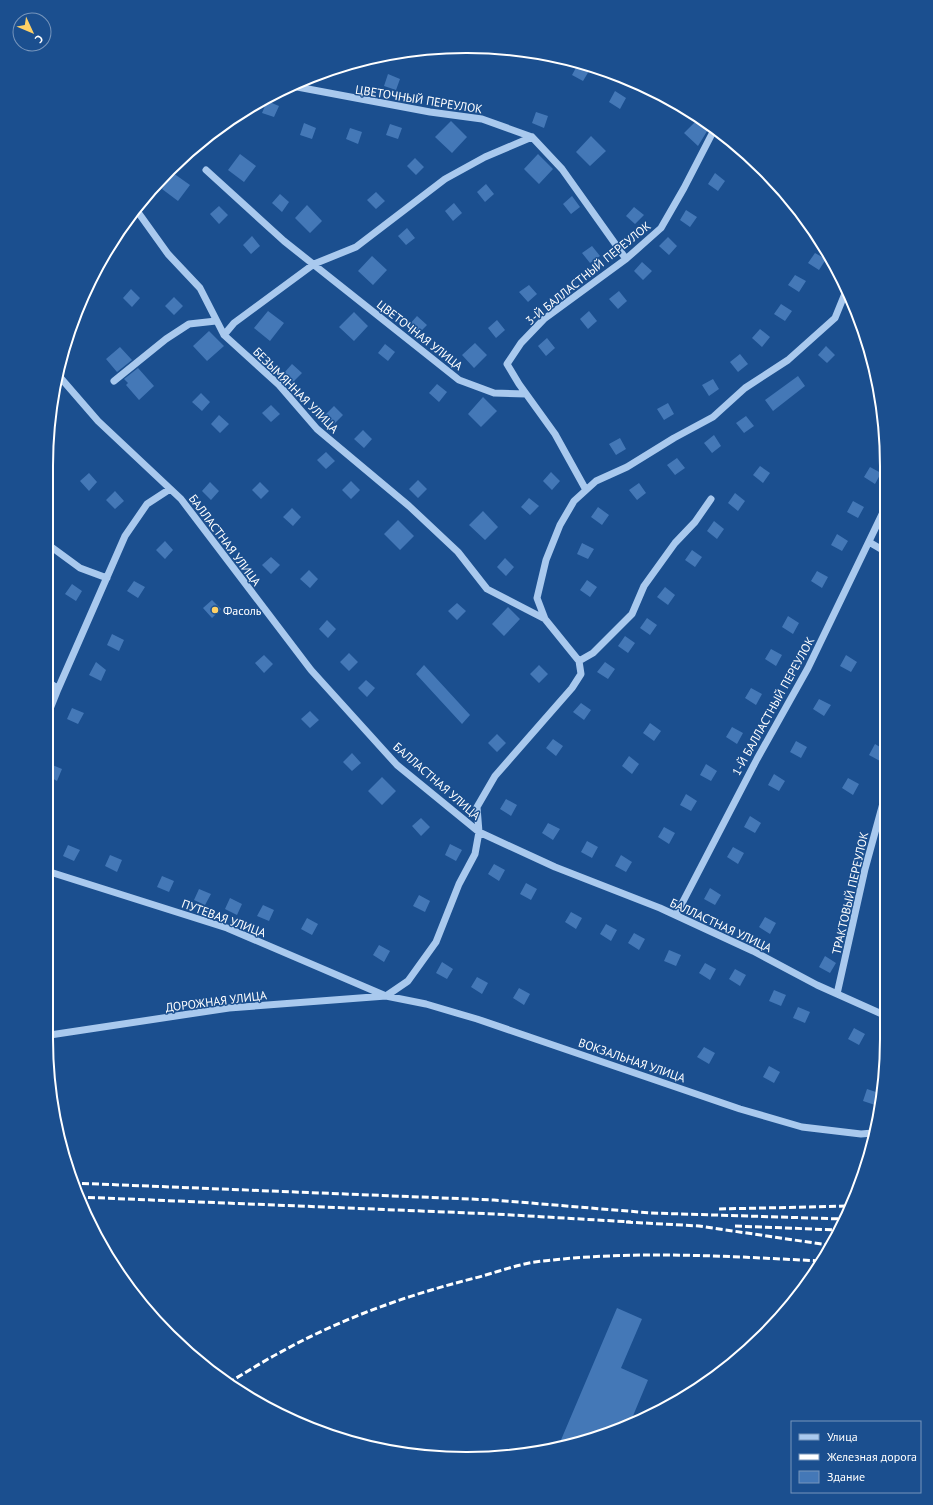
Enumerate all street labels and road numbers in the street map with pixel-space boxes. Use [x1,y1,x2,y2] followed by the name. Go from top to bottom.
[354,82,484,116] street label: ЦВЕТОЧНЫЙ ПЕРЕУЛОК
[523,218,653,328] street label: 3-Й БАЛЛАСТНЫЙ ПЕРЕУЛОК
[374,297,466,373] street label: ЦВЕТОЧНАЯ УЛИЦА
[250,344,342,436] street label: БЕЗЫМЯННАЯ УЛИЦА
[186,491,264,589] street label: БАЛЛАСТНАЯ УЛИЦА
[729,634,817,778] street label: 1-Й БАЛЛАСТНЫЙ ПЕРЕУЛОК
[390,739,484,823] street label: БАЛЛАСТНАЯ УЛИЦА
[829,830,871,956] street label: ТРАКТОВЫЙ ПЕРЕУЛОК
[668,895,774,955] street label: БАЛЛАСТНАЯ УЛИЦА
[180,896,268,940] street label: ПУТЕВАЯ УЛИЦА
[164,987,268,1015] street label: ДОРОЖНАЯ УЛИЦА
[577,1035,687,1085] street label: ВОКЗАЛЬНАЯ УЛИЦА

